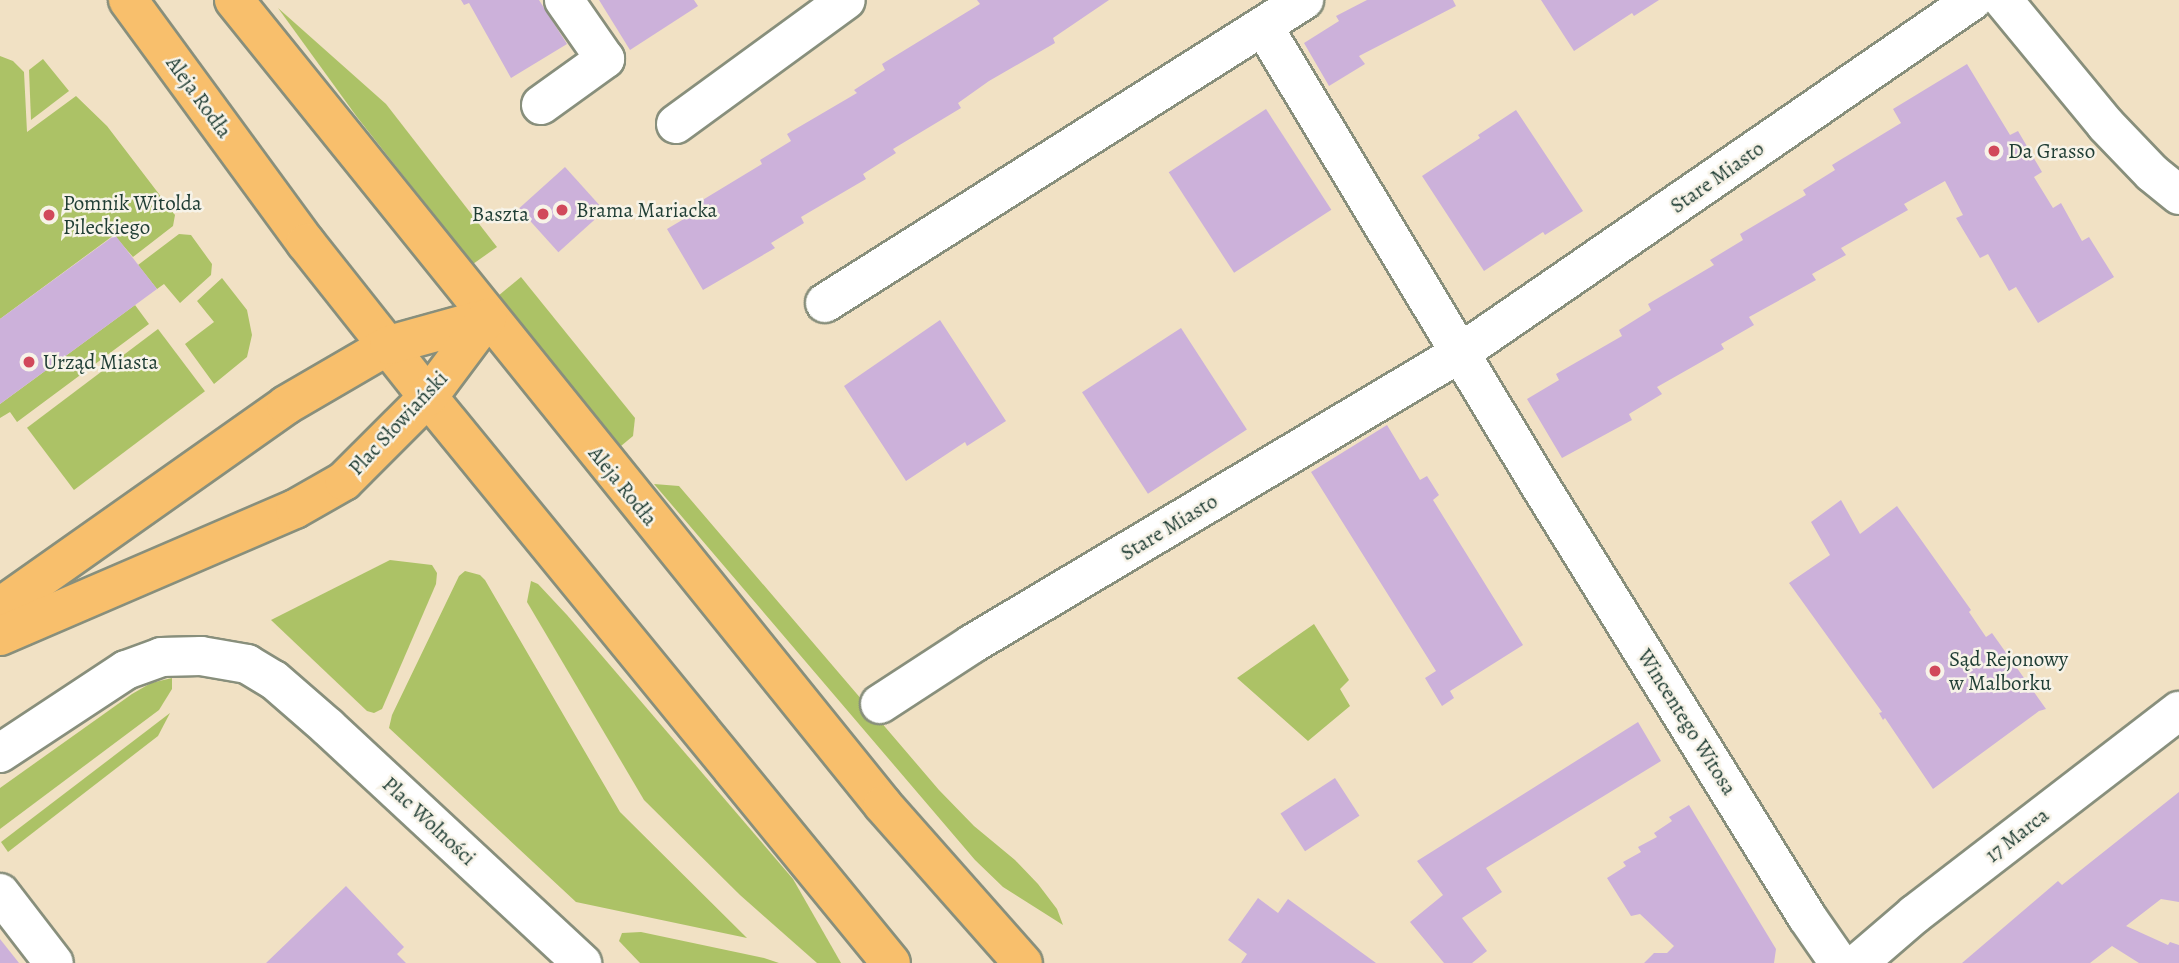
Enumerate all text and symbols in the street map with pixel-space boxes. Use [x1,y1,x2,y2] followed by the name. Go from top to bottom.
[161,51,237,143] street label: Aleja Rodła
[1665,136,1769,218] street label: Stare Miasto
[2008,138,2095,164] place label: Da Grasso
[1986,143,2002,159] marker: Da Grasso
[63,190,202,240] place label: Pomnik Witolda Pileckiego
[576,197,717,223] place label: Brama Mariacka
[472,201,529,227] place label: Baszta
[554,202,570,218] marker: Brama Mariacka
[535,206,551,222] marker: Baszta
[41,207,57,223] marker: Pomnik Witolda Pileckiego
[43,349,158,375] place label: Urząd Miasta
[21,354,37,370] marker: Urząd Miasta
[343,366,453,480] street label: Plac Słowiański
[583,441,663,531] street label: Aleja Rodła
[1116,488,1222,566] street label: Stare Miasto
[1632,644,1742,800] street label: Wincentego Witosa
[1949,646,2068,696] place label: Sąd Rejonowy w Malborku
[1927,663,1943,679] marker: Sąd Rejonowy w Malborku
[377,771,481,871] street label: Plac Wolności
[1980,802,2054,868] street label: 17 Marca

